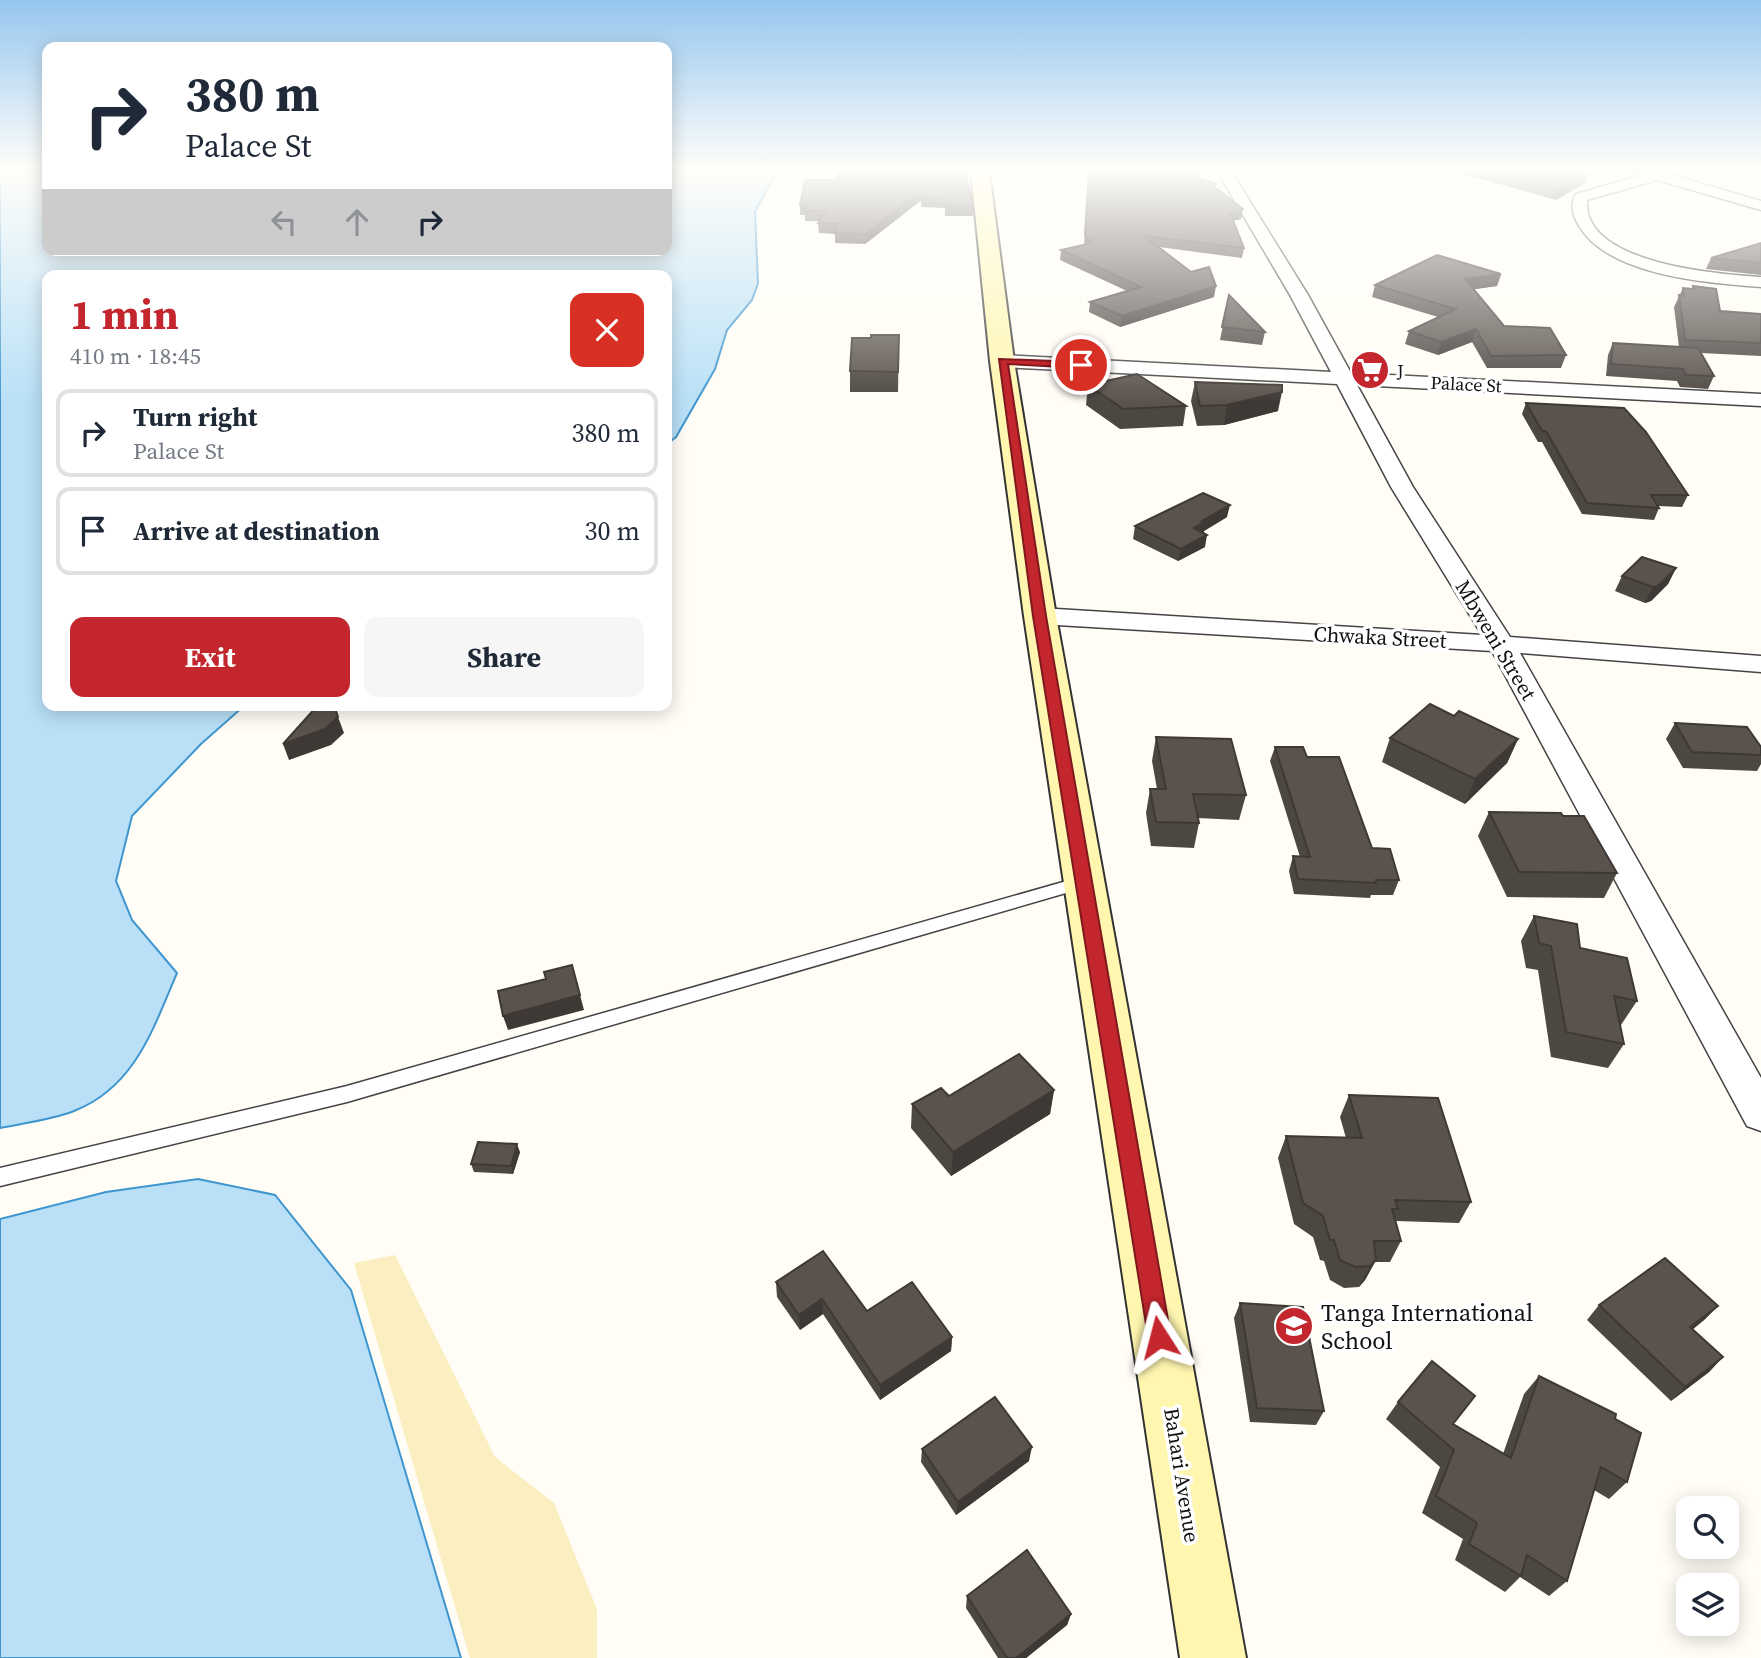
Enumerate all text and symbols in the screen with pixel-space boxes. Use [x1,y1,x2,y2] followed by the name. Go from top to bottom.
[185,60,320,127] text: 380 m
[70,70,161,161] icon: right
[185,124,312,168] text: Palace St
[265,203,303,241] icon: left
[338,203,376,241] icon: ahead
[411,203,449,241] icon: right
[70,285,179,343] text: 1 min
[570,293,644,367] button: close
[1051,335,1111,395] pin
[70,340,201,372] text: 410 m · 18:45
[1062,346,1100,384] icon: arrive
[1349,349,1391,391] supermarket icon: J
[1396,358,1404,383] place label: J
[1430,370,1502,398] street label: Palace St
[133,399,257,435] text: Turn right
[74,414,112,452] icon: right
[572,415,640,451] text: 380 m
[133,435,224,467] text: Palace St
[74,512,112,550] icon: arrive
[133,513,380,549] text: Arrive at destination
[585,513,640,549] text: 30 m
[1449,574,1543,706] street label: Mbweni Street
[70,617,350,697] button: Exit
[364,617,644,697] button: Share
[1313,619,1447,655] street label: Chwaka Street
[1321,1296,1533,1357] place label: Tanga International School
[1122,1300,1196,1374] position arrow
[1273,1305,1315,1347] school or university icon: Tanga International School
[1157,1406,1207,1544] street label: Bahari Avenue
[1676,1496,1739,1636] map controls
[1676,1496,1739,1559] button: search
[1676,1573,1739,1636] button: layers

